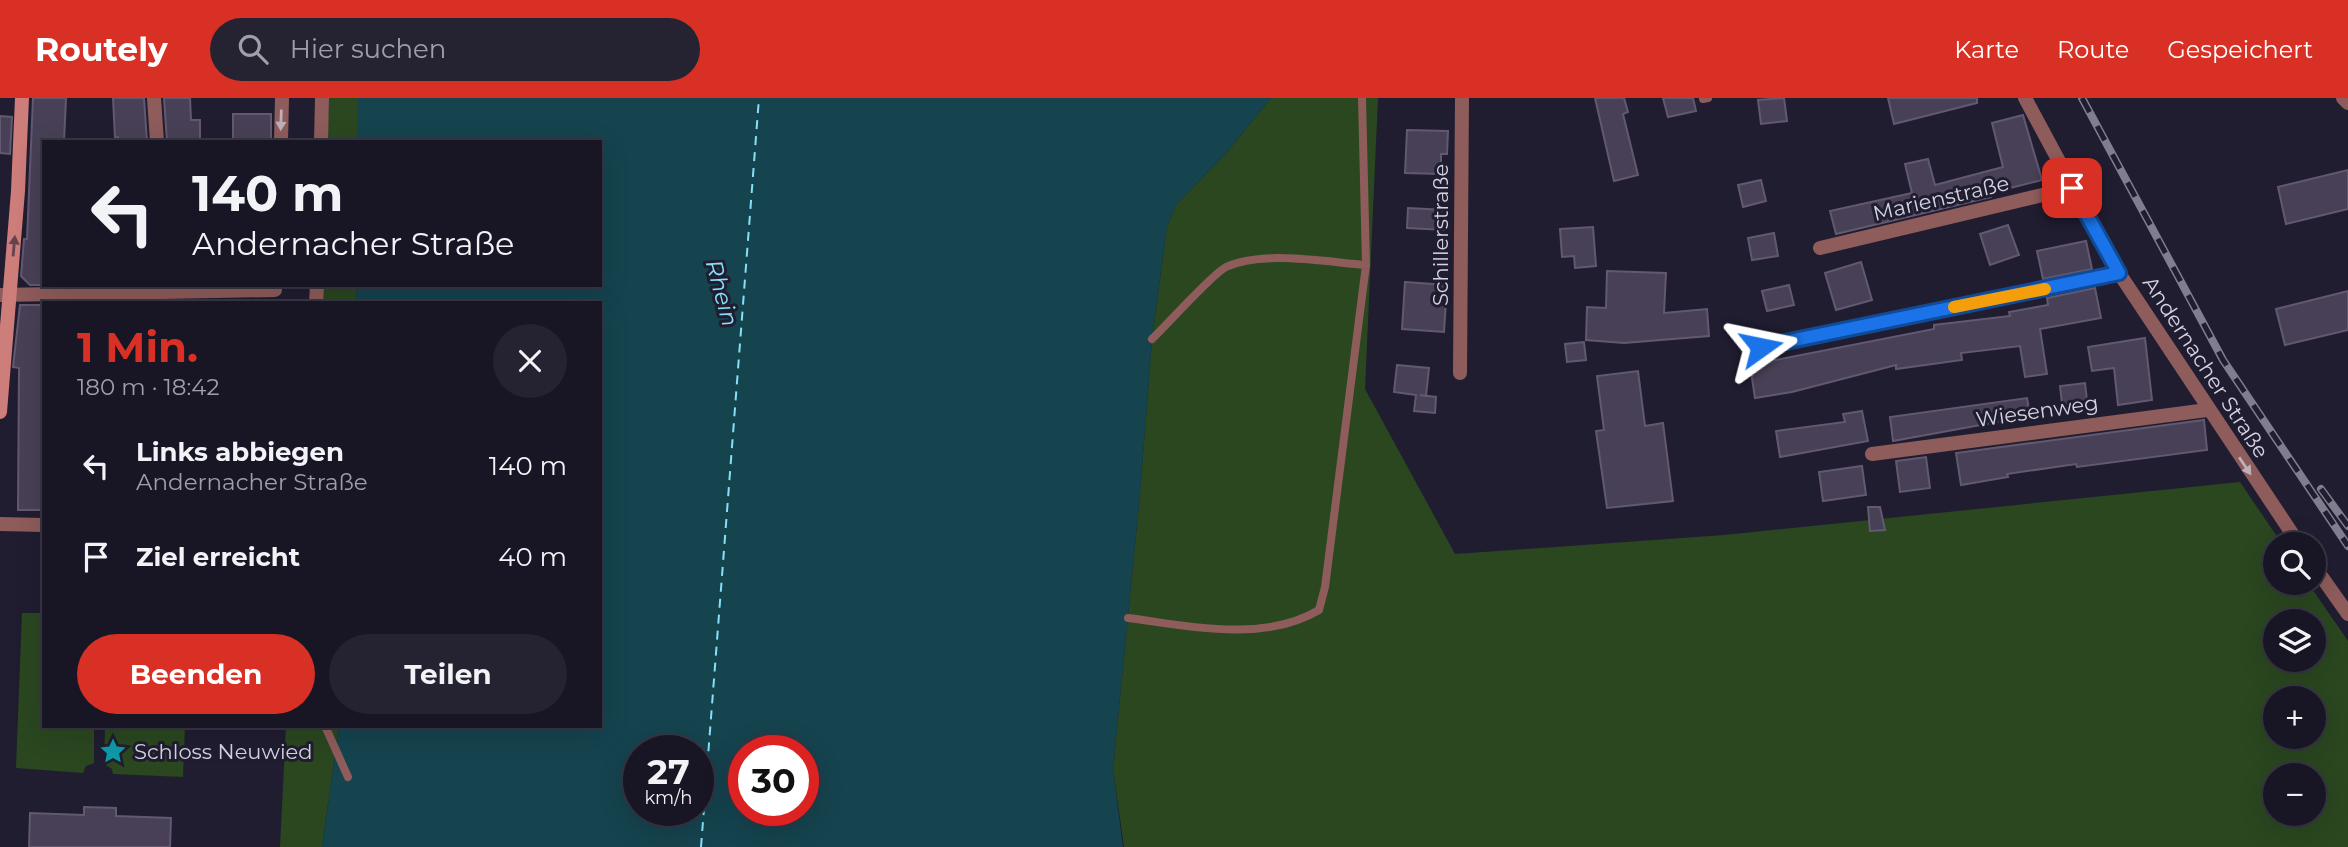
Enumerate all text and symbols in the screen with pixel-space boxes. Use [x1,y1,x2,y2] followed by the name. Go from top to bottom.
[210,18,700,81] search box
[35,29,168,69] text: Routely
[234,30,272,68] icon: search
[290,33,446,65] text: Hier suchen
[1954,35,2019,64] text: Karte
[2057,35,2129,64] text: Route
[2167,35,2313,64] text: Gespeichert
[276,109,287,131] one-way arrow
[2042,158,2102,218] pin
[192,164,344,223] text: 140 m
[1428,164,1453,306] street label: Schillerstraße
[77,168,168,259] icon: left
[2053,169,2091,207] icon: arrive
[1871,170,2011,226] street label: Marienstraße
[192,224,514,263] text: Andernacher Straße
[9,235,20,257] one-way arrow
[700,257,744,329] water label: Rhein
[2138,271,2274,463] street label: Andernacher Straße
[1724,310,1798,384] position arrow
[77,321,198,373] text: 1 Min.
[493,324,567,398] button: close
[77,373,220,401] text: 180 m · 18:42
[1974,390,2100,432] street label: Wiesenweg
[136,436,344,468] text: Links abbiegen
[77,447,115,485] icon: left
[489,450,567,482] text: 140 m
[2238,457,2252,475] one-way arrow
[136,468,368,496] text: Andernacher Straße
[2263,532,2326,826] map controls
[2263,532,2326,595] button: search
[77,538,115,576] icon: arrive
[136,541,300,573] text: Ziel erreicht
[498,541,567,573] text: 40 m
[2263,609,2326,672] button: layers
[77,634,315,714] button: Beenden
[329,634,567,714] button: Teilen
[2263,686,2326,749] button: +
[728,735,819,826] speed limit sign: 30
[98,736,128,766] place icon: Schloss Neuwied
[134,739,312,764] place label: Schloss Neuwied
[647,750,690,793] text: 27
[2263,763,2326,826] button: −
[644,787,693,809] text: km/h

